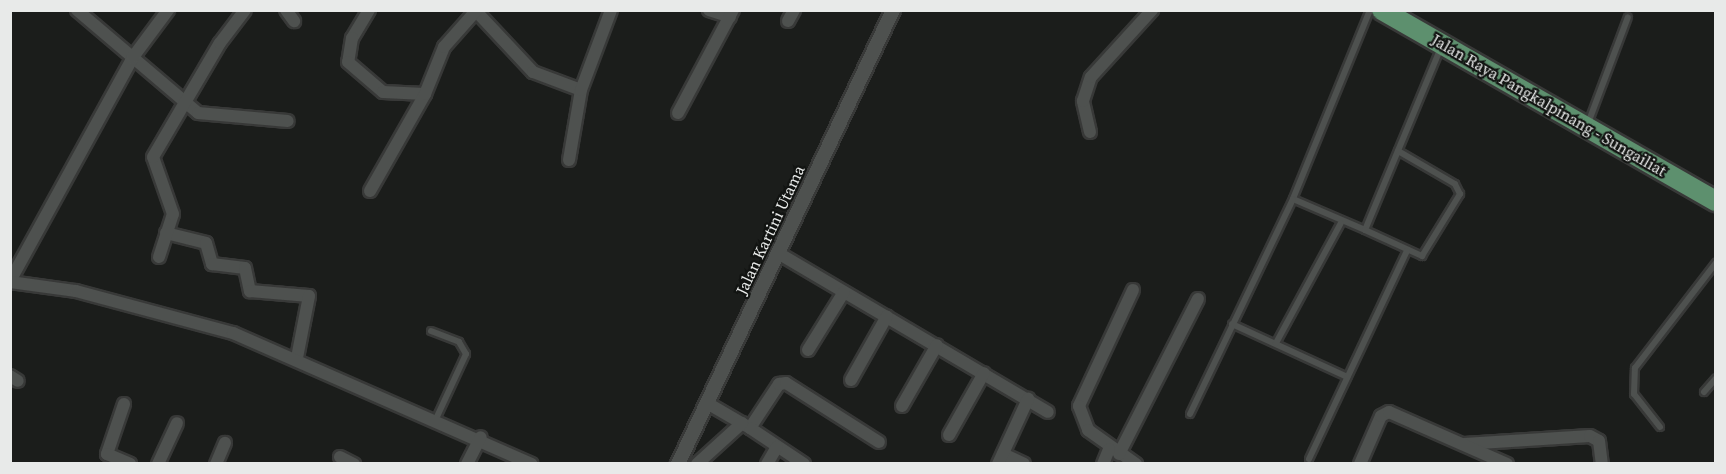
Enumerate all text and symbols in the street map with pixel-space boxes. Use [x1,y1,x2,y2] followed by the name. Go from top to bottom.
[1428,30,1670,180] street label: Jalan Raya Pangkalpinang - Sungailiat
[732,162,808,298] street label: Jalan Kartini Utama

